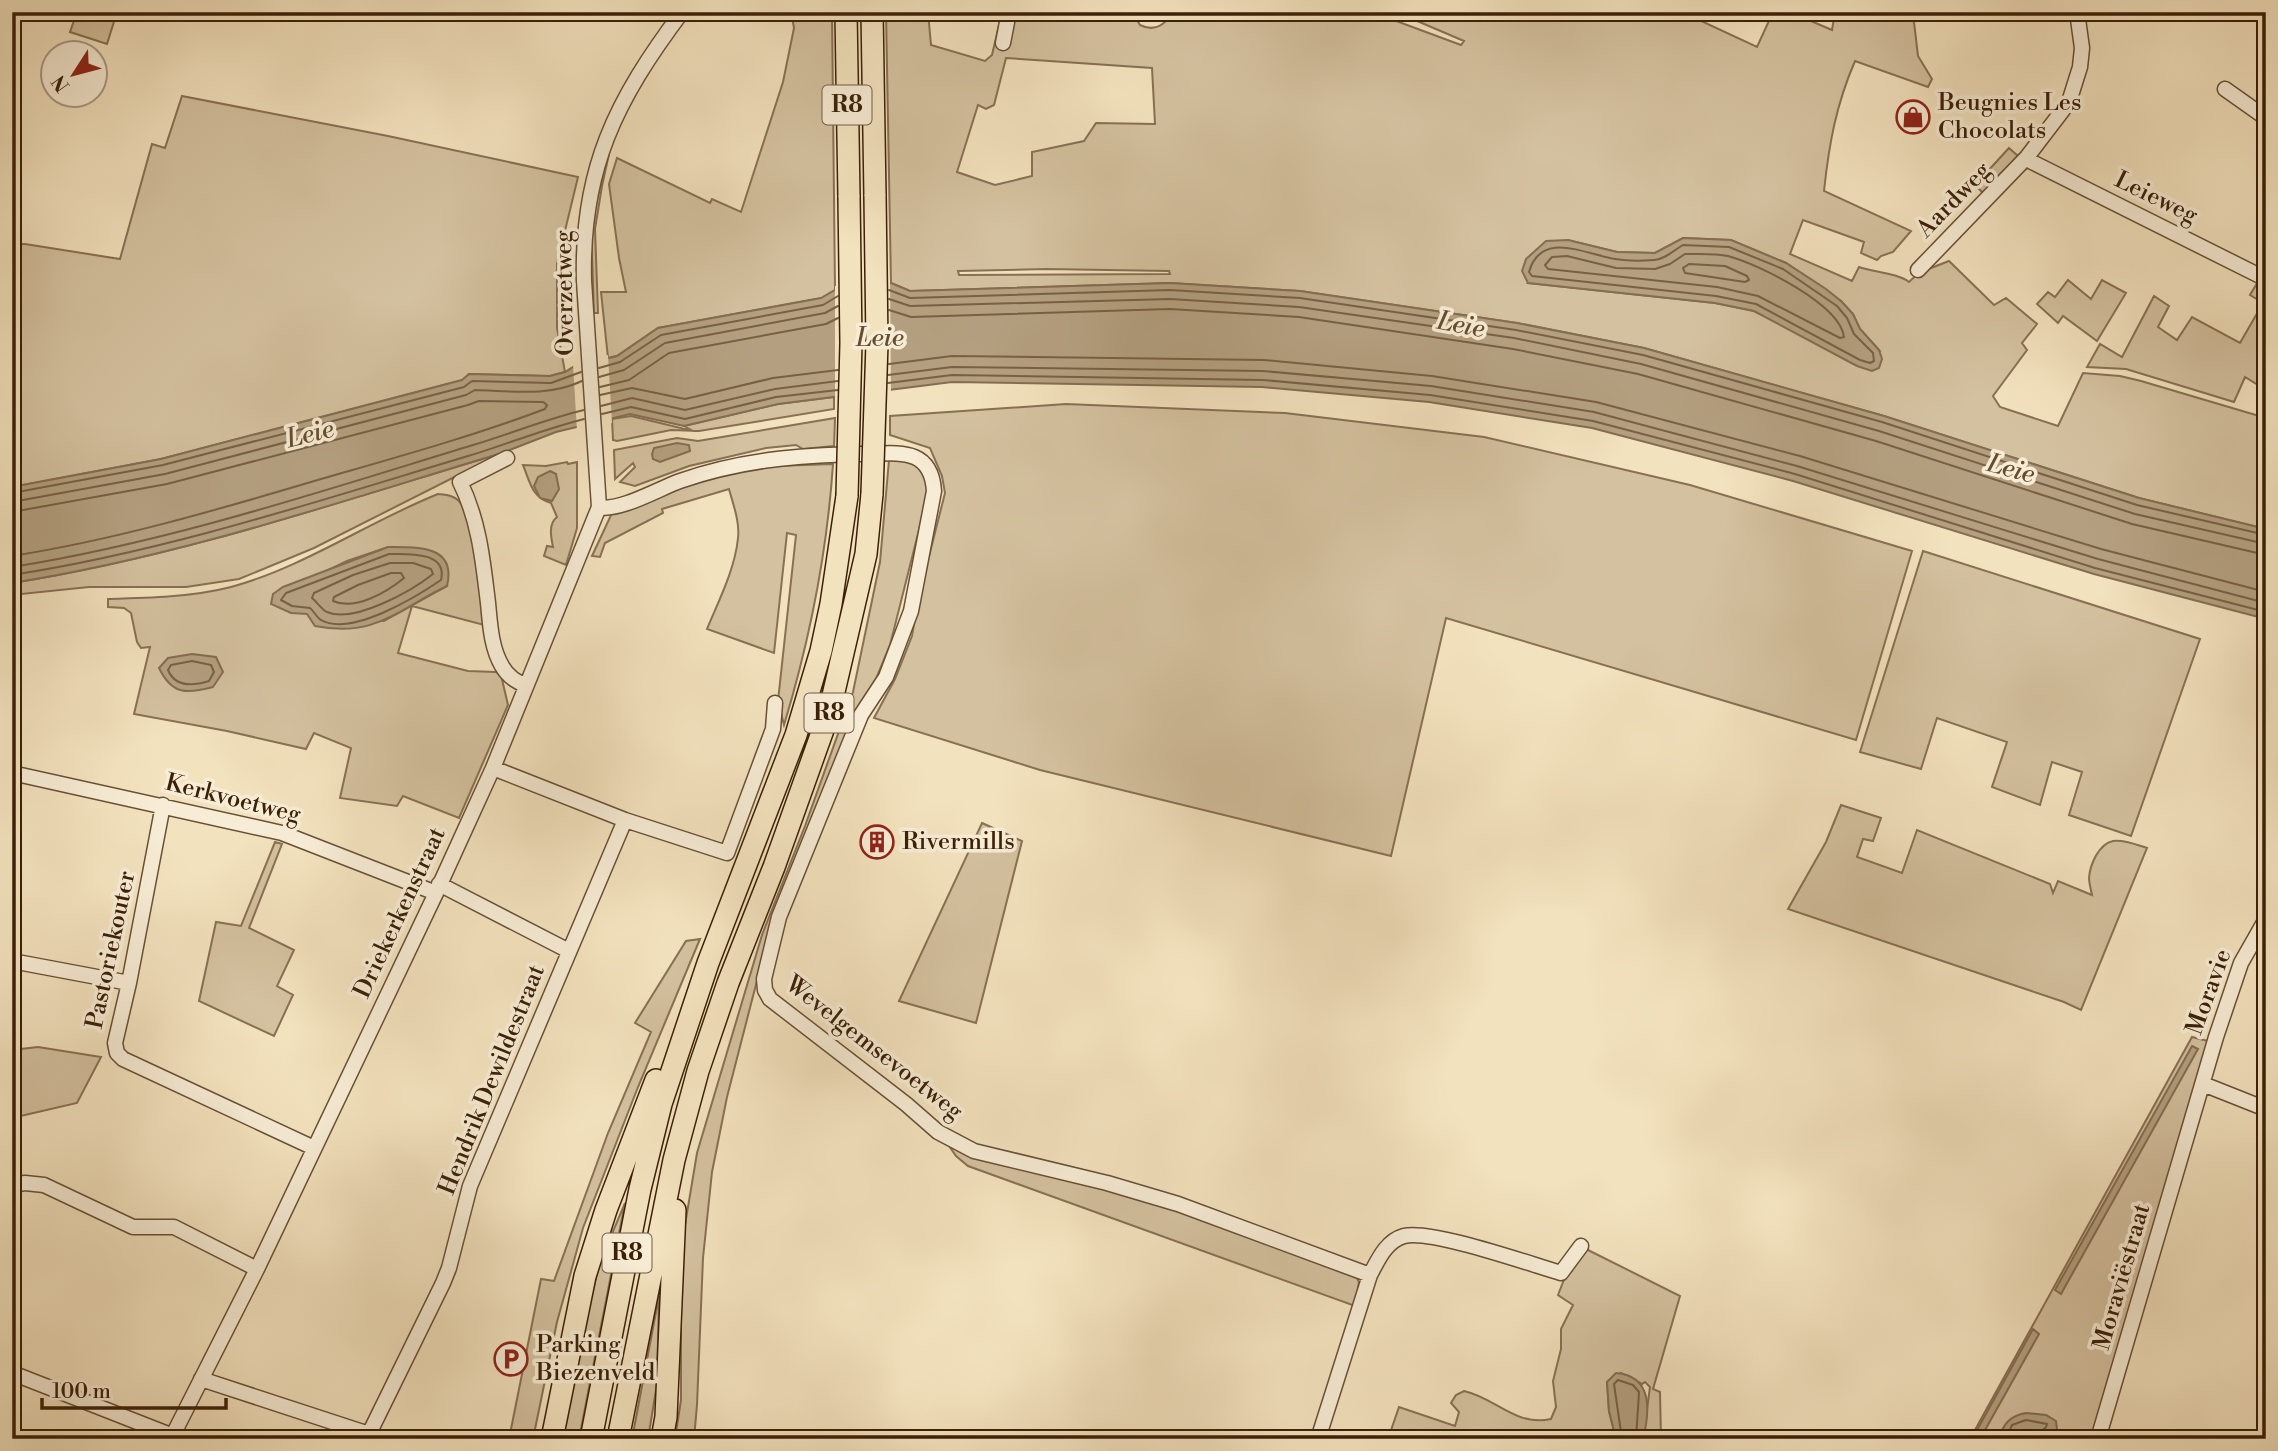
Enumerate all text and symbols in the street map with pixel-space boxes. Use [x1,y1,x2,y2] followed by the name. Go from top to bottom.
[38,38,108,108] north arrow
[47,70,75,97] text: N
[822,86,872,124] road number: R8
[1937,88,2081,146] place label: Beugnies Les Chocolats
[1894,98,1932,136] shop icon: Beugnies Les Chocolats
[1910,155,1998,245] street label: Aardweg
[2109,165,2203,231] street label: Leieweg
[549,229,581,356] street label: Overzetweg
[1433,305,1488,345] water label: Leie
[855,322,904,354] water label: Leie
[282,413,337,456] water label: Leie
[1983,447,2038,491] water label: Leie
[804,694,854,733] road number: R8
[162,768,304,830] street label: Kerkvoetweg
[347,822,453,1003] street label: Driekerkenstraat
[858,823,896,861] building icon: Rivermills
[902,827,1015,857] place label: Rivermills
[80,868,142,1032] street label: Pastoriekouter
[2180,945,2238,1039] street label: Moravie
[432,960,552,1200] street label: Hendrik Dewildestraat
[778,969,969,1127] street label: Wevelgemsevoetweg
[2087,1200,2157,1354] street label: Moraviëstraat
[602,1234,652,1272] road number: R8
[535,1330,655,1388] place label: Parking Biezenveld
[492,1340,530,1378] parking icon: Parking Biezenveld
[42,1367,226,1411] scale bar
[52,1379,111,1405] text: 100 m

